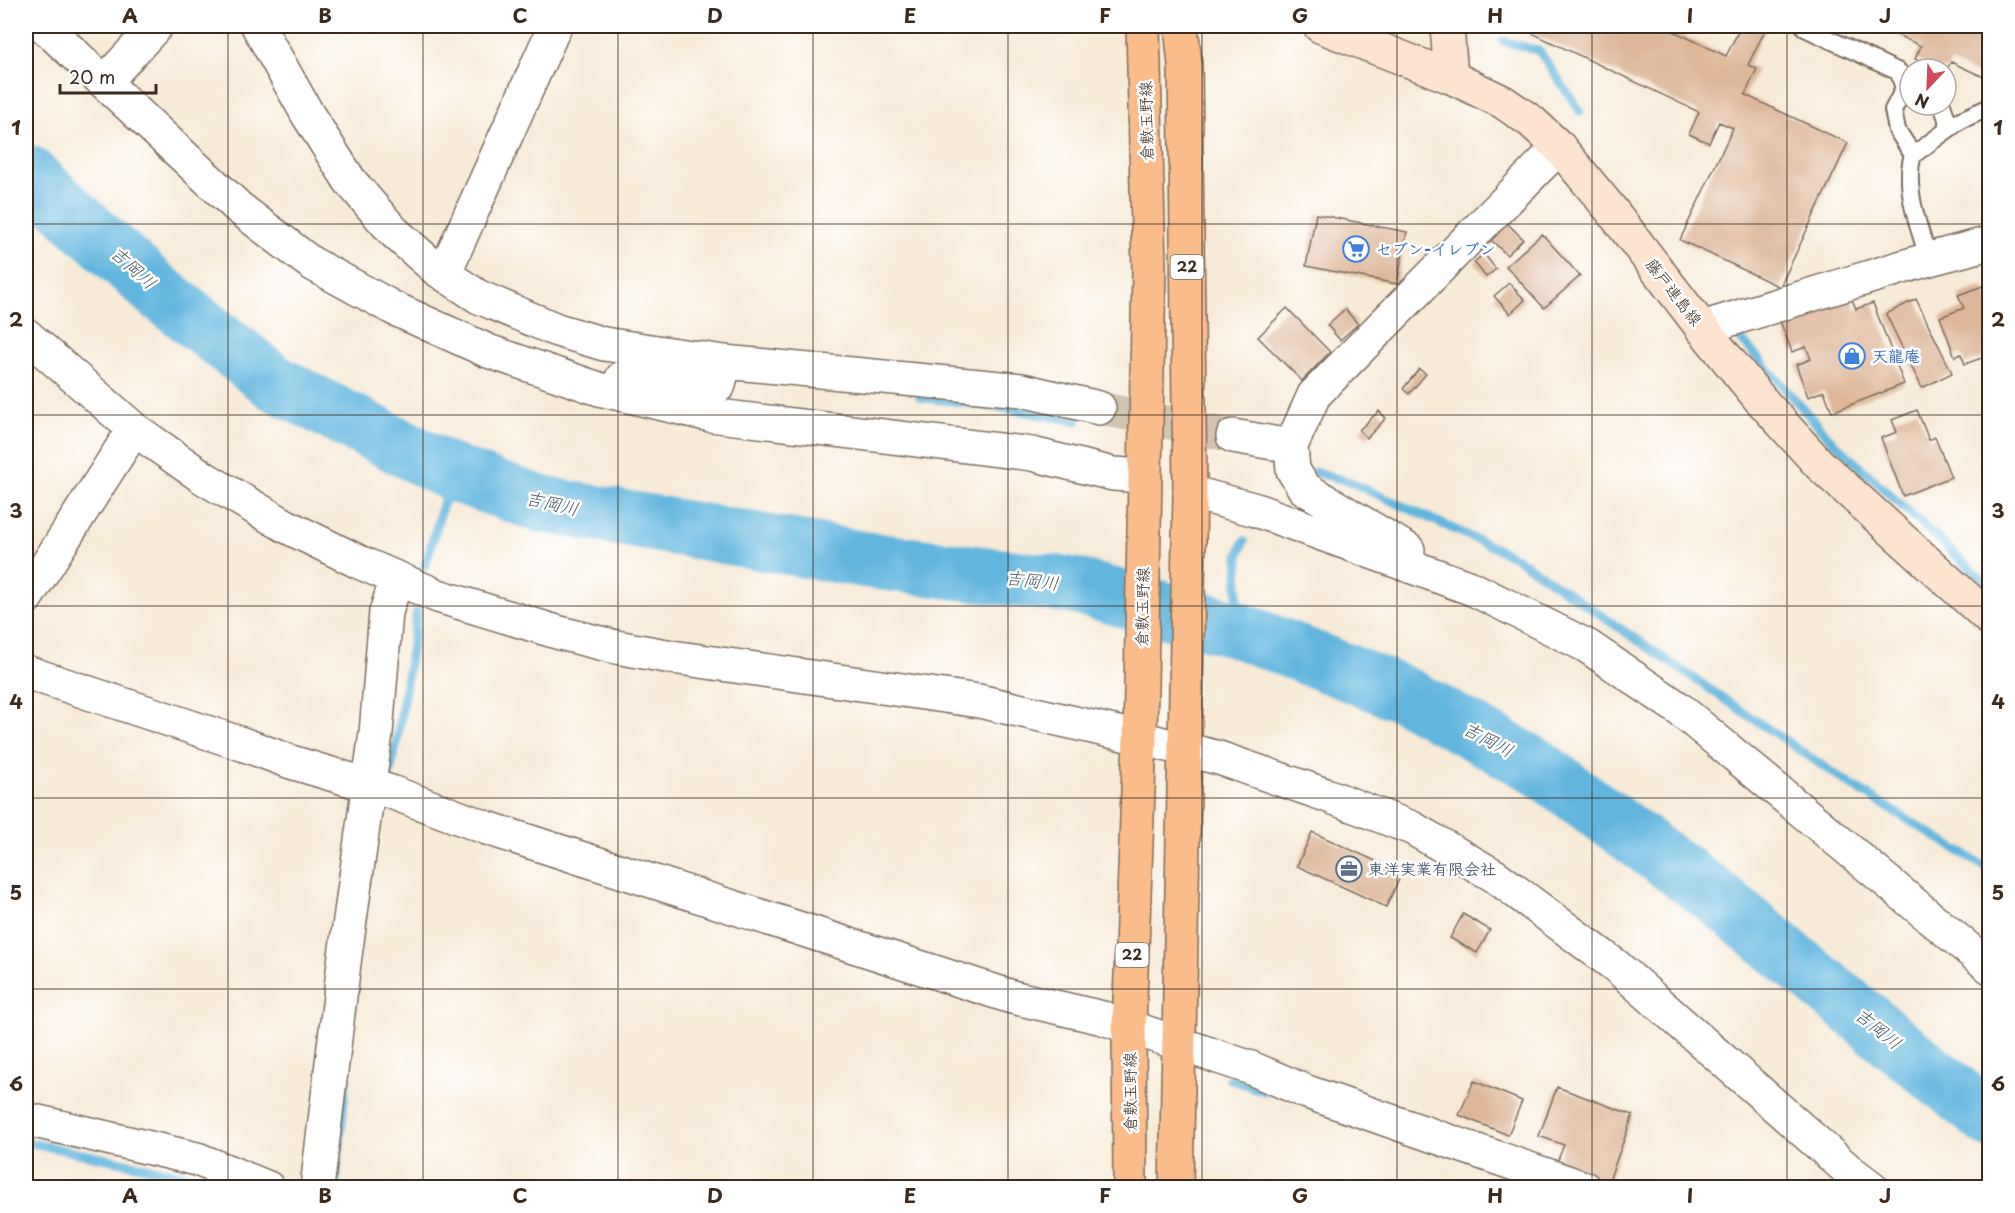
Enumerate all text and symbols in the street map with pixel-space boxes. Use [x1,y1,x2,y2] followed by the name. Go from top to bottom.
[122,0,138,30] text: A
[318,0,332,30] text: B
[512,0,528,30] text: C
[707,0,723,30] text: D
[904,0,916,30] text: E
[1099,0,1111,30] text: F
[1292,0,1308,30] text: G
[1487,0,1503,30] text: H
[1687,0,1693,30] text: I
[1879,0,1891,30] text: J
[60,57,156,95] scale bar
[1898,57,1958,117] north arrow
[69,63,115,90] text: 20 m
[1132,81,1158,161] street label: 倉敷玉野線
[1911,88,1932,115] text: N
[11,112,21,142] text: 1
[1993,112,2003,142] text: 1
[1341,234,1371,264] supermarket icon: セブン-イレブン
[1376,236,1495,260] place label: セブン-イレブン
[105,239,163,295] water label: 吉岡川
[1641,252,1709,330] street label: 藤戸連島線
[1170,255,1204,279] road number: 22
[9,304,23,334] text: 2
[1991,304,2005,334] text: 2
[1837,341,1867,371] shop icon: 天龍庵
[1872,343,1920,367] place label: 天龍庵
[523,483,582,522] water label: 吉岡川
[9,495,23,525] text: 3
[1991,495,2005,525] text: 3
[1004,563,1061,596] water label: 吉岡川
[1128,567,1154,647] street label: 倉敷玉野線
[9,686,23,716] text: 4
[1991,686,2005,716] text: 4
[1459,714,1519,763] water label: 吉岡川
[1334,854,1364,884] office icon: 東洋実業有限会社
[1368,856,1496,880] place label: 東洋実業有限会社
[10,877,22,907] text: 5
[1992,877,2004,907] text: 5
[1116,943,1148,967] road number: 22
[1849,1000,1908,1055] water label: 吉岡川
[1117,1052,1141,1132] street label: 倉敷玉野線
[9,1068,23,1098] text: 6
[1991,1068,2005,1098] text: 6
[122,1180,138,1210] text: A
[318,1180,332,1210] text: B
[512,1180,528,1210] text: C
[707,1180,723,1210] text: D
[904,1180,916,1210] text: E
[1099,1180,1111,1210] text: F
[1292,1180,1308,1210] text: G
[1487,1180,1503,1210] text: H
[1687,1180,1693,1210] text: I
[1879,1180,1891,1210] text: J

